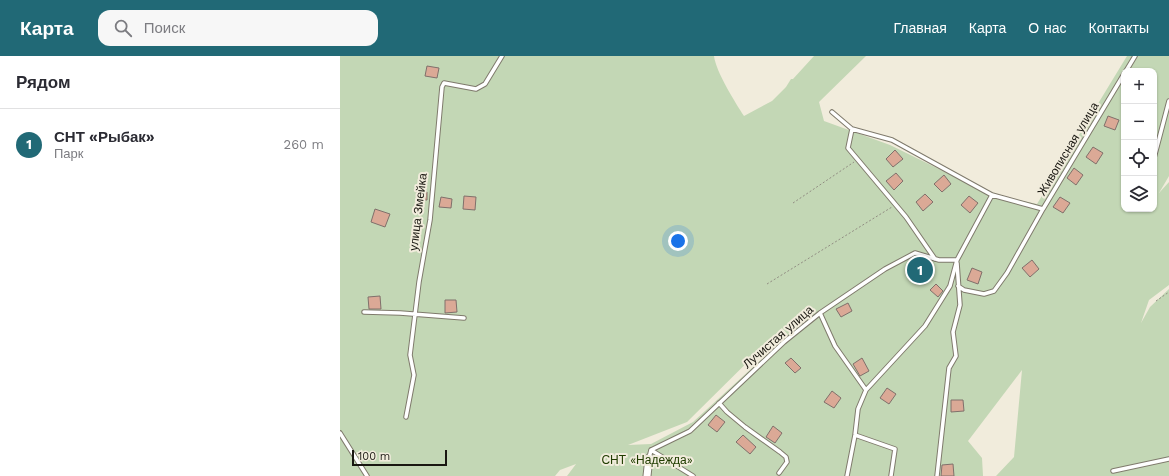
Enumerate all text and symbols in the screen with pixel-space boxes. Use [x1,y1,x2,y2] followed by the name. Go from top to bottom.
[98,10,378,46] search box
[20,17,74,40] text: Карта
[112,17,134,39] icon: search
[144,19,185,37] text: Поиск
[894,20,947,36] text: Главная
[969,20,1006,36] text: Карта
[1028,20,1067,36] text: О нас
[1089,20,1149,36] text: Контакты
[1121,68,1157,212] map controls
[1121,68,1157,104] button: +
[16,72,71,92] text: Рядом
[1035,99,1102,198] street label: Живописная улица
[1121,104,1157,140] button: −
[54,128,155,146] text: СНТ «Рыбак»
[26,137,32,152] text: 1
[284,137,324,152] text: 260 m
[1121,140,1157,176] button: locate
[54,146,84,161] text: Парк
[406,172,430,252] street label: улица Змейка
[1121,176,1157,212] button: layers
[668,231,688,251] your location
[907,255,933,285] pin: 1
[740,302,816,371] street label: Лучистая улица
[352,448,447,467] scale bar
[358,450,390,463] text: 100 m
[601,453,693,467] park label: СНТ «Надежда»

